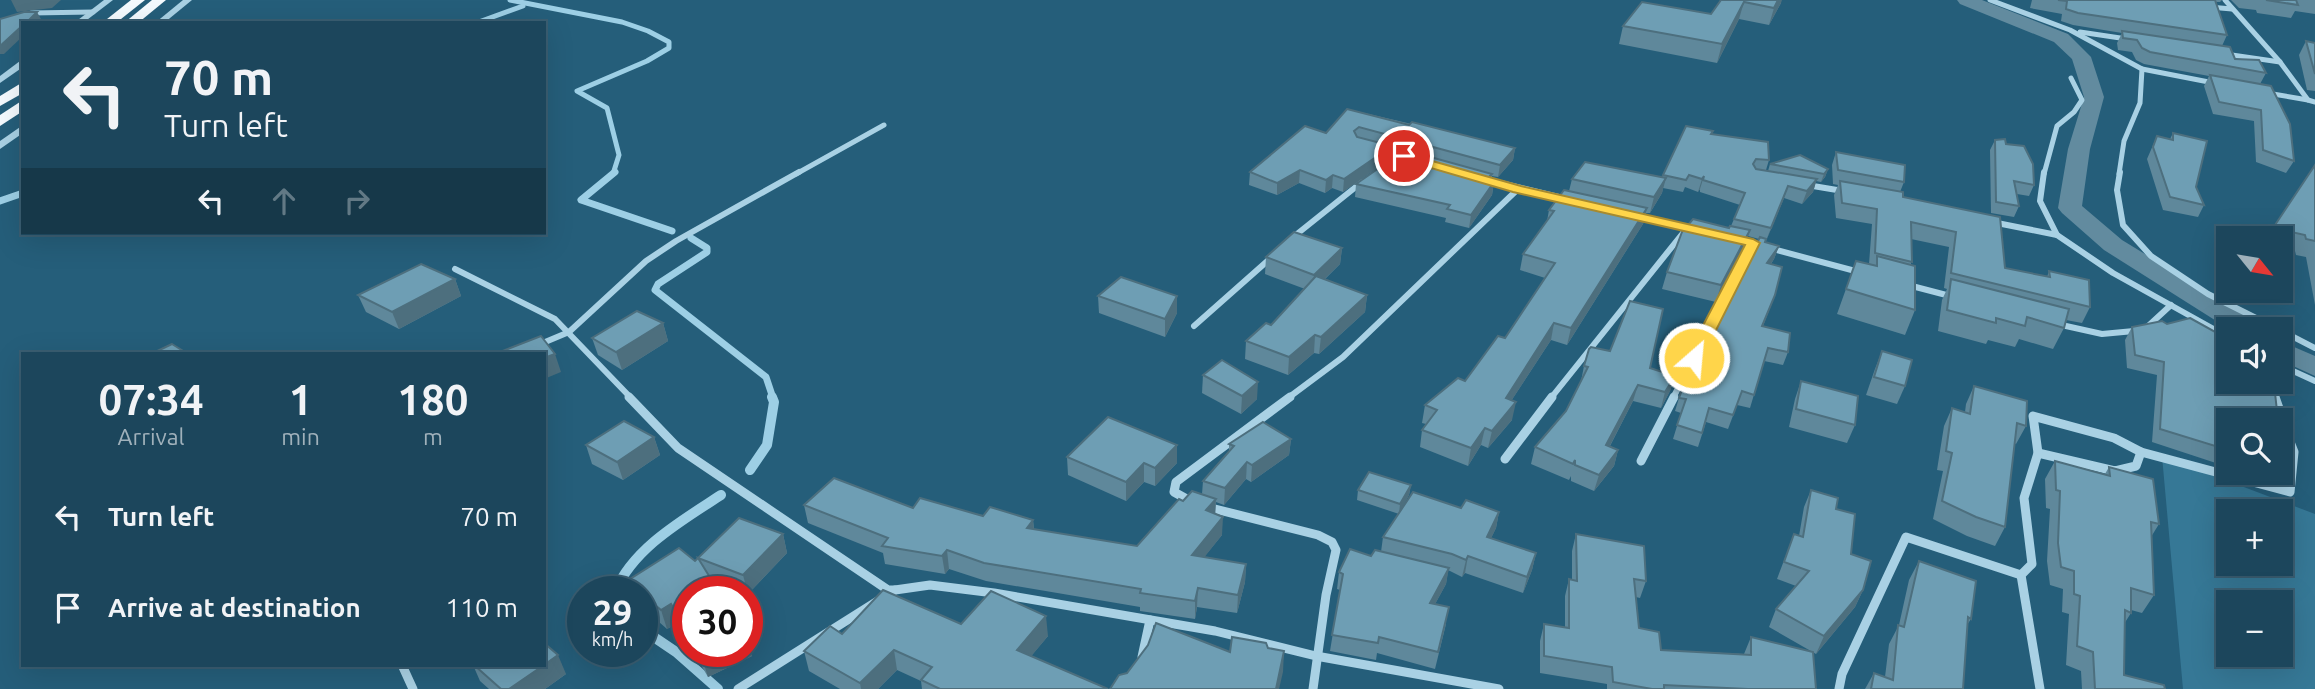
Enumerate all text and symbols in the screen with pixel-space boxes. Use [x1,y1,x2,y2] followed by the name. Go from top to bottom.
[49,49,140,140] icon: left
[164,49,273,104] text: 70 m
[164,107,288,143] text: Turn left
[1374,126,1434,186] pin
[1385,137,1423,175] icon: arrive
[192,182,230,220] icon: left
[265,182,303,220] icon: ahead
[338,182,376,220] icon: right
[2216,226,2292,303] north arrow
[2216,226,2293,667] map controls
[2216,317,2293,394] button: sound
[1657,321,1731,395] position arrow
[99,376,204,423] text: 07:34
[289,376,312,423] text: 1
[397,376,468,423] text: 180
[2216,408,2293,485] button: search
[118,424,185,449] text: Arrival
[281,424,320,449] text: min
[423,424,443,449] text: m
[49,498,87,536] icon: left
[2216,499,2293,576] button: +
[108,502,214,531] text: Turn left
[460,502,518,531] text: 70 m
[672,576,763,667] speed limit sign: 30
[49,589,87,627] icon: arrive
[2216,590,2293,667] button: −
[593,592,632,632] text: 29
[108,593,361,622] text: Arrive at destination
[446,593,518,622] text: 110 m
[592,629,633,649] text: km/h

